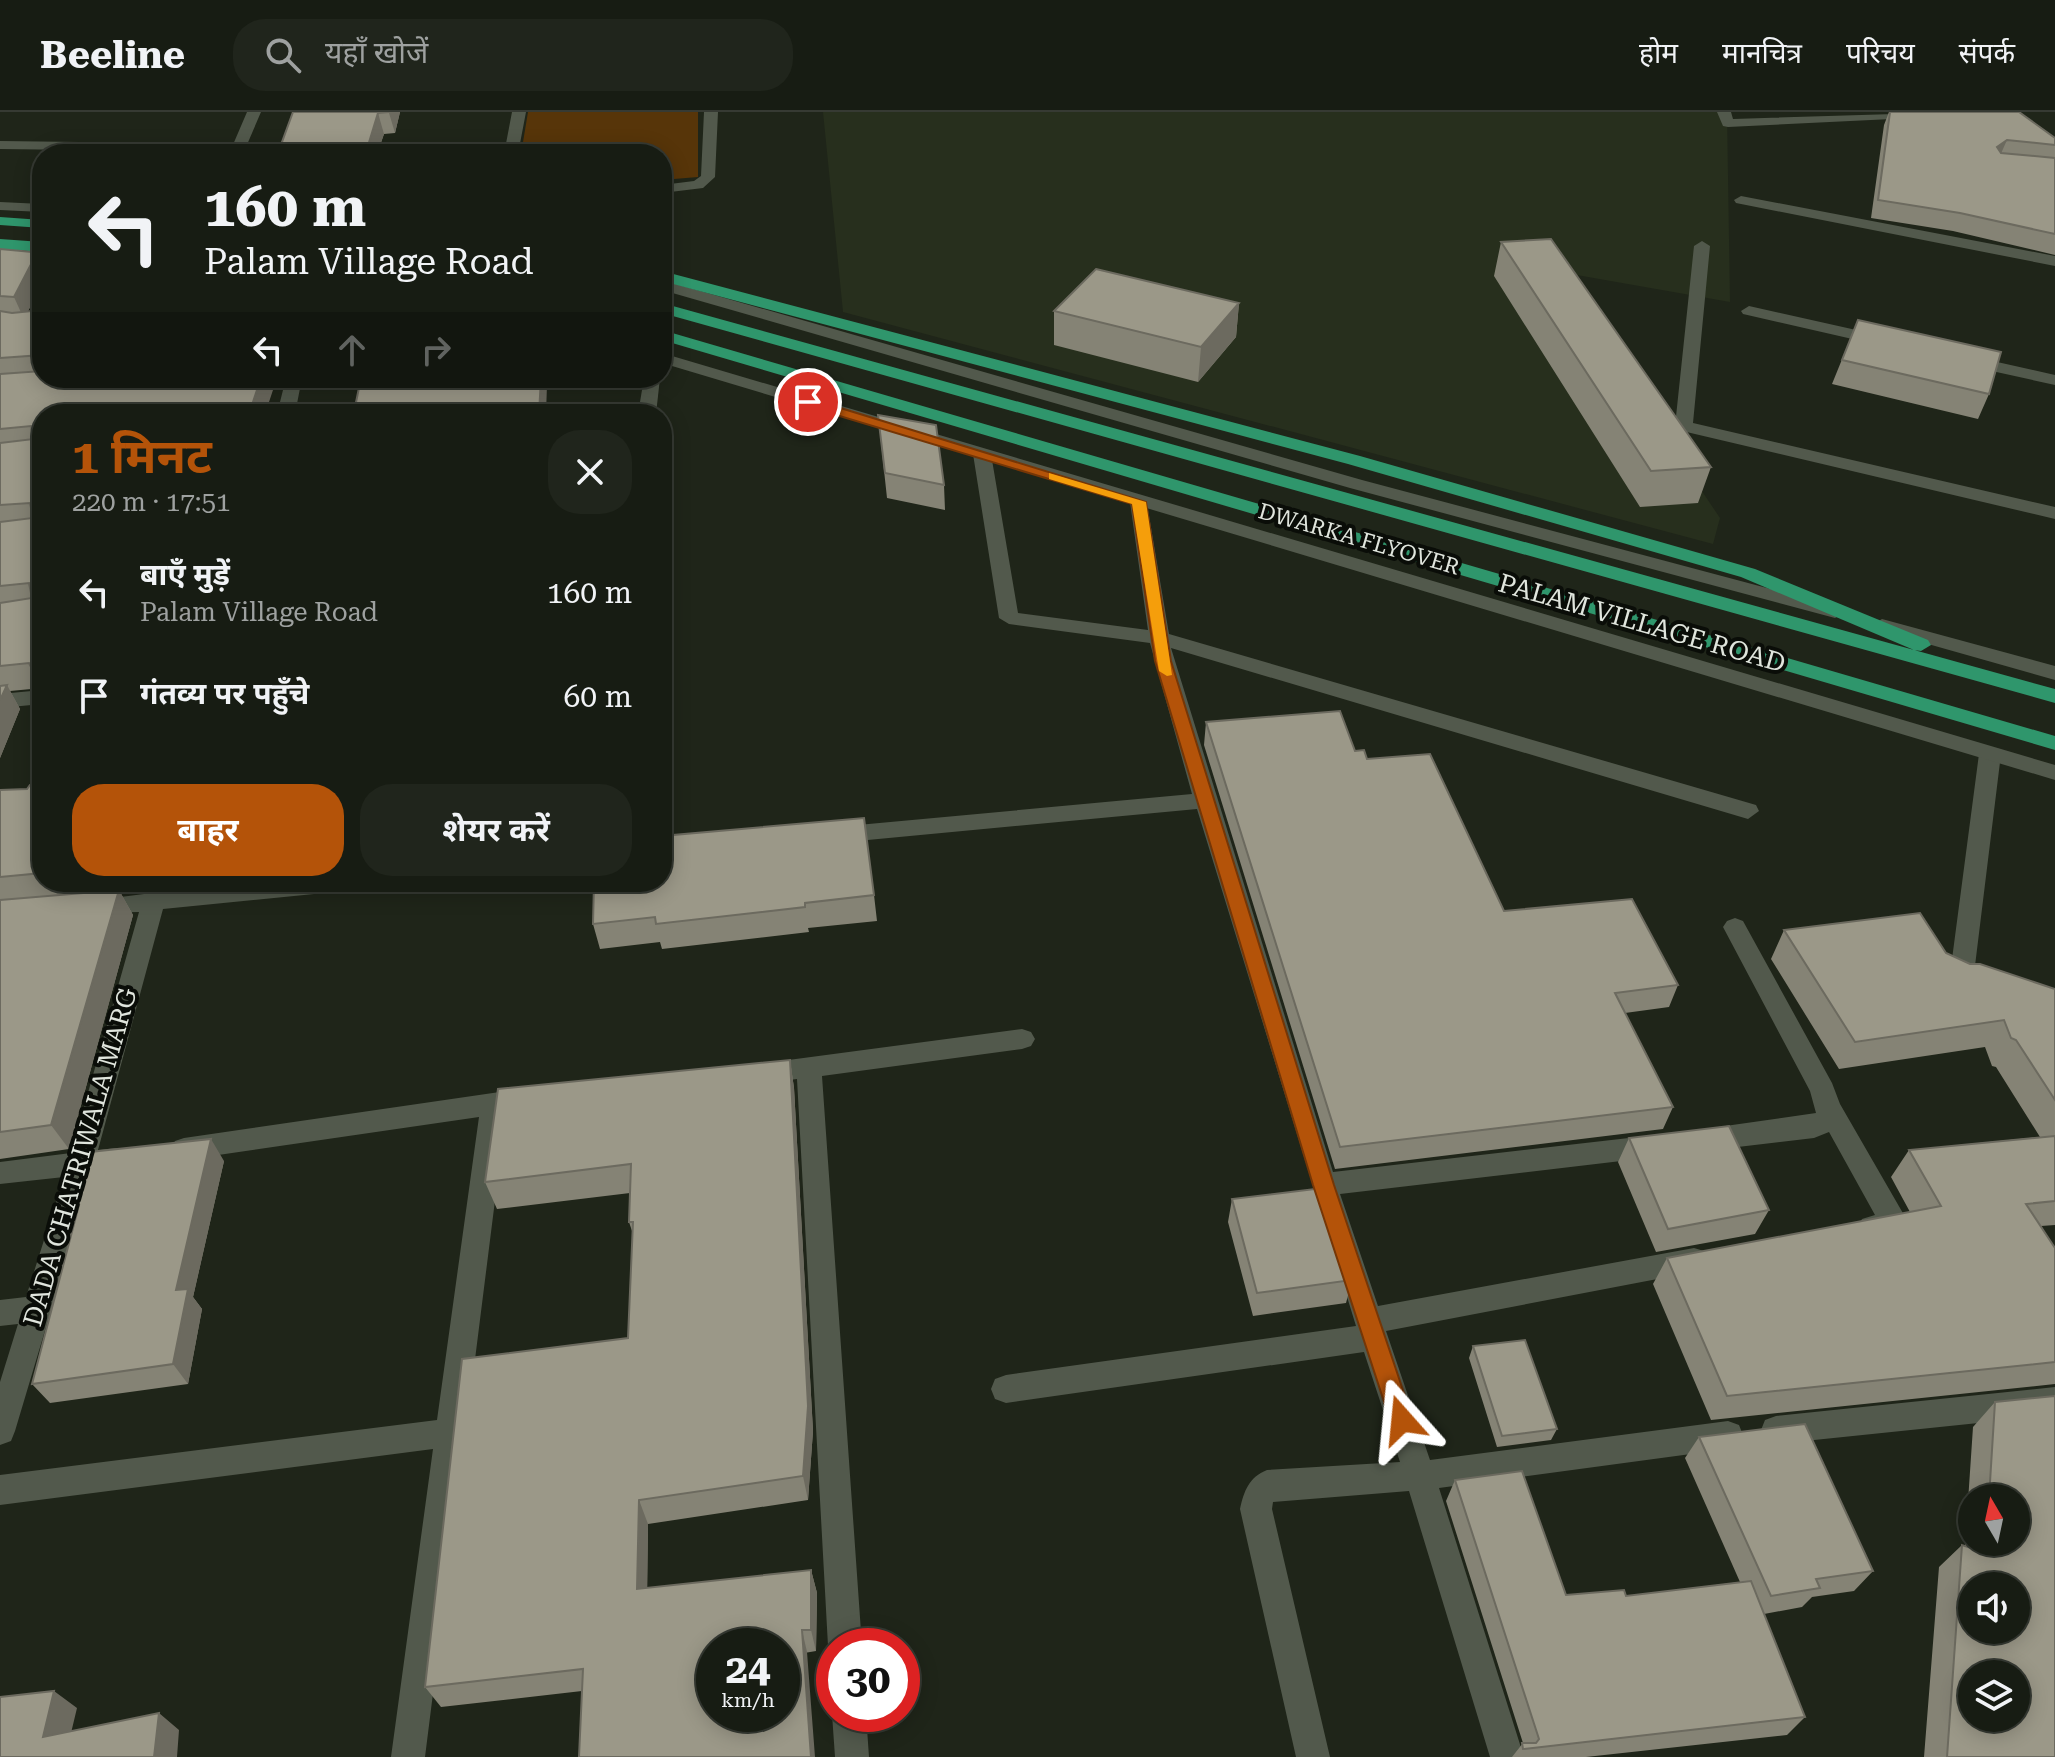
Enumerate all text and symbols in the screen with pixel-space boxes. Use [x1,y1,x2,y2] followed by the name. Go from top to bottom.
[233,19,793,91] search box
[40,33,185,77] text: Beeline
[261,33,305,77] icon: search
[325,35,428,70] text: यहाँ खोजें
[1639,37,1678,70] text: होम
[1722,37,1802,70] text: मानचित्र
[1846,37,1915,70] text: परिचय
[1959,37,2015,70] text: संपर्क
[204,174,366,240] text: 160 m
[72,176,176,280] icon: left
[204,241,534,283] text: Palam Village Road
[246,328,290,372] icon: left
[330,328,374,372] icon: ahead
[414,328,458,372] icon: right
[774,368,842,436] pin
[786,380,830,424] icon: arrive
[72,429,212,485] text: 1 मिनट
[548,430,632,514] button: close
[72,487,231,517] text: 220 m · 17:51
[1256,498,1462,580] street label: DWARKA FLYOVER
[140,557,230,592] text: बाएँ मुड़ें
[1495,568,1789,678] street label: PALAM VILLAGE ROAD
[72,570,116,614] icon: left
[547,575,632,610] text: 160 m
[140,597,378,627] text: Palam Village Road
[72,674,116,718] icon: arrive
[140,676,309,711] text: गंतव्य पर पहुँचे
[563,679,632,714] text: 60 m
[72,784,344,876] button: बाहर
[360,784,632,876] button: शेयर करें
[17,984,143,1330] street label: DADA CHATRIWALA MARG
[1360,1378,1444,1462] position arrow
[1958,1484,2030,1556] north arrow
[1958,1484,2030,1732] map controls
[1958,1572,2030,1644] button: sound
[816,1628,920,1732] speed limit sign: 30
[726,1646,770,1693] text: 24
[1958,1660,2030,1732] button: layers
[721,1688,775,1712] text: km/h

